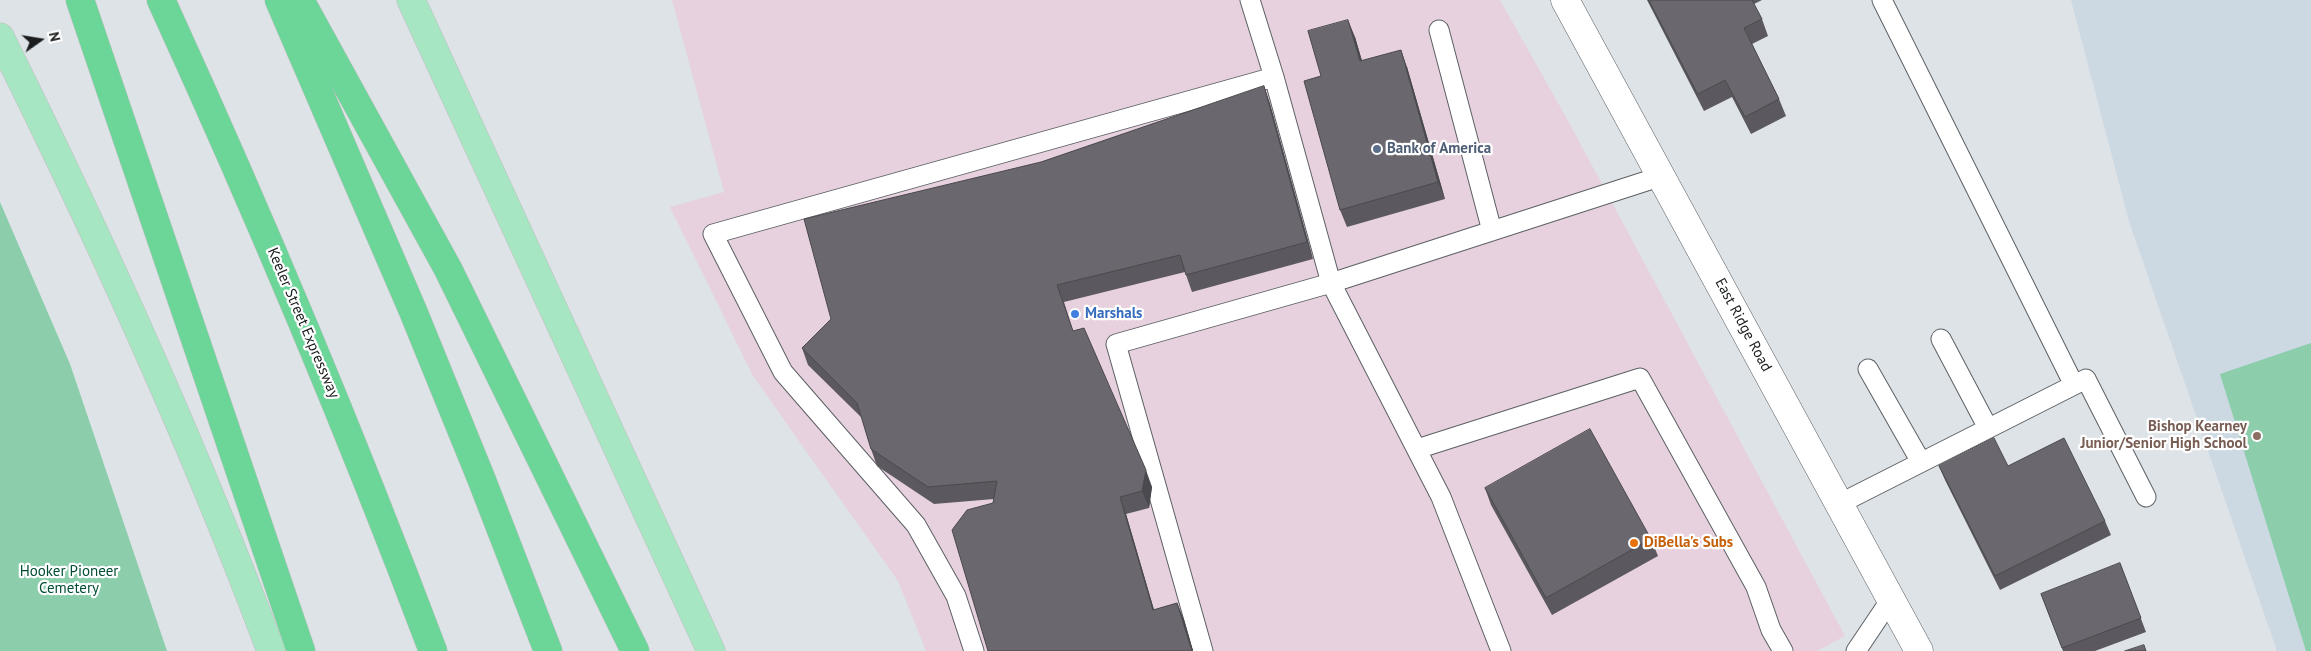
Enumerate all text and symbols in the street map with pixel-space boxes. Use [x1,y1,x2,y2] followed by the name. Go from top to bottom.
[15,15,65,65] north arrow
[45,30,64,43] text: N
[1387,140,1491,158] place label: Bank of America
[1371,143,1383,155] marker: Bank of America
[263,245,343,401] street label: Keeler Street Expressway
[1711,275,1775,375] street label: East Ridge Road
[1085,305,1142,323] place label: Marshals
[1069,308,1081,320] marker: Marshals
[2080,418,2247,453] place label: Bishop Kearney Junior/Senior High School
[2251,430,2263,442] marker: Bishop Kearney Junior/Senior High School
[1644,534,1733,552] place label: DiBella's Subs
[1628,537,1640,549] marker: DiBella's Subs
[20,563,118,598] park label: Hooker Pioneer Cemetery

